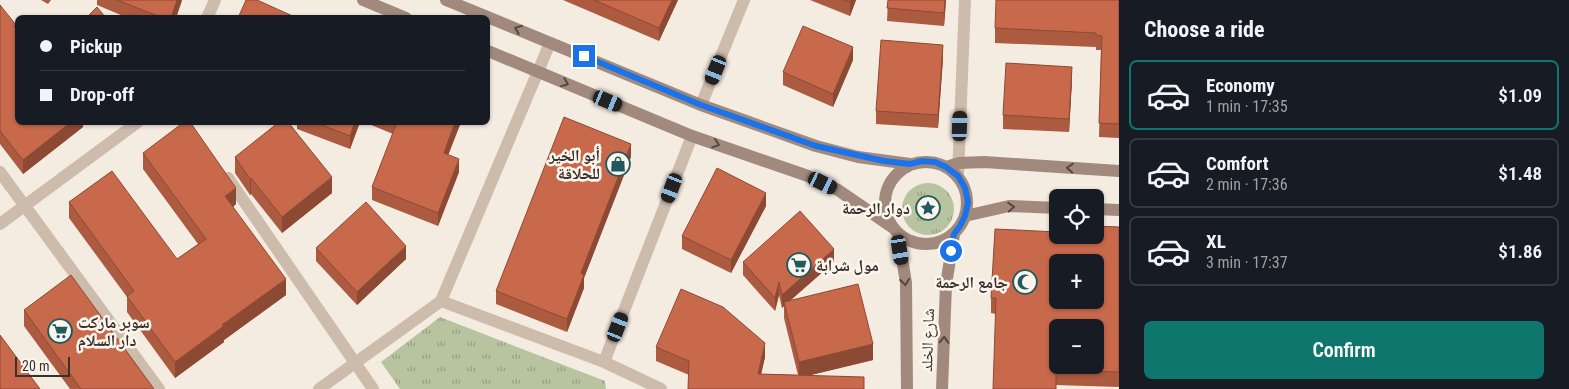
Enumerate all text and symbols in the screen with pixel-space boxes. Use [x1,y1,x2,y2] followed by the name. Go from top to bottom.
[1144,17,1265,42] text: Choose a ride
[514,25,523,36] one-way arrow
[70,35,122,58] text: Pickup
[573,45,595,67] route end
[703,53,728,87] car
[1146,73,1191,118] icon: car
[1206,74,1275,97] text: Economy
[560,77,569,88] one-way arrow
[70,83,134,106] text: Drop-off
[1498,84,1542,107] text: $1.09
[591,88,624,114] car
[1206,97,1288,116] text: 1 min · 17:35
[951,111,968,141] car
[711,138,719,148] one-way arrow
[548,146,600,183] place label: أبو الخير للحلاقة
[605,151,631,177] shop icon: أبو الخير للحلاقة
[1146,151,1191,196] icon: car
[1206,152,1269,175] text: Comfort
[1066,162,1074,173] one-way arrow
[1498,162,1542,185] text: $1.48
[806,170,839,196] car
[659,171,684,205] car
[1206,175,1288,194] text: 2 min · 17:36
[1049,189,1104,374] map controls
[1049,189,1104,244] button: locate
[915,195,941,221] place icon: دوار الرحمة
[842,199,910,218] place label: دوار الرحمة
[1007,202,1015,213] one-way arrow
[1146,229,1191,274] icon: car
[1206,230,1226,253] text: XL
[890,234,909,266] car
[940,240,962,262] route start
[1498,240,1542,263] text: $1.86
[786,252,812,278] supermarket icon: مول شرابة
[1206,253,1288,272] text: 3 min · 17:37
[1049,254,1104,309] button: +
[816,256,879,275] place label: مول شرابة
[1012,269,1038,295] mosque icon: جامع الرحمة
[935,273,1008,293] place label: جامع الرحمة
[899,278,910,286] one-way arrow
[917,308,939,372] street label: شارع الخلد
[605,310,630,344] car
[78,313,150,352] place label: سوبر ماركت دار السلام
[47,318,73,344] supermarket icon: سوبر ماركت دار السلام
[1049,319,1104,374] button: −
[1144,321,1544,379] button: Confirm
[938,336,949,344] one-way arrow
[15,354,70,377] scale bar
[22,358,50,374] text: 20 m

